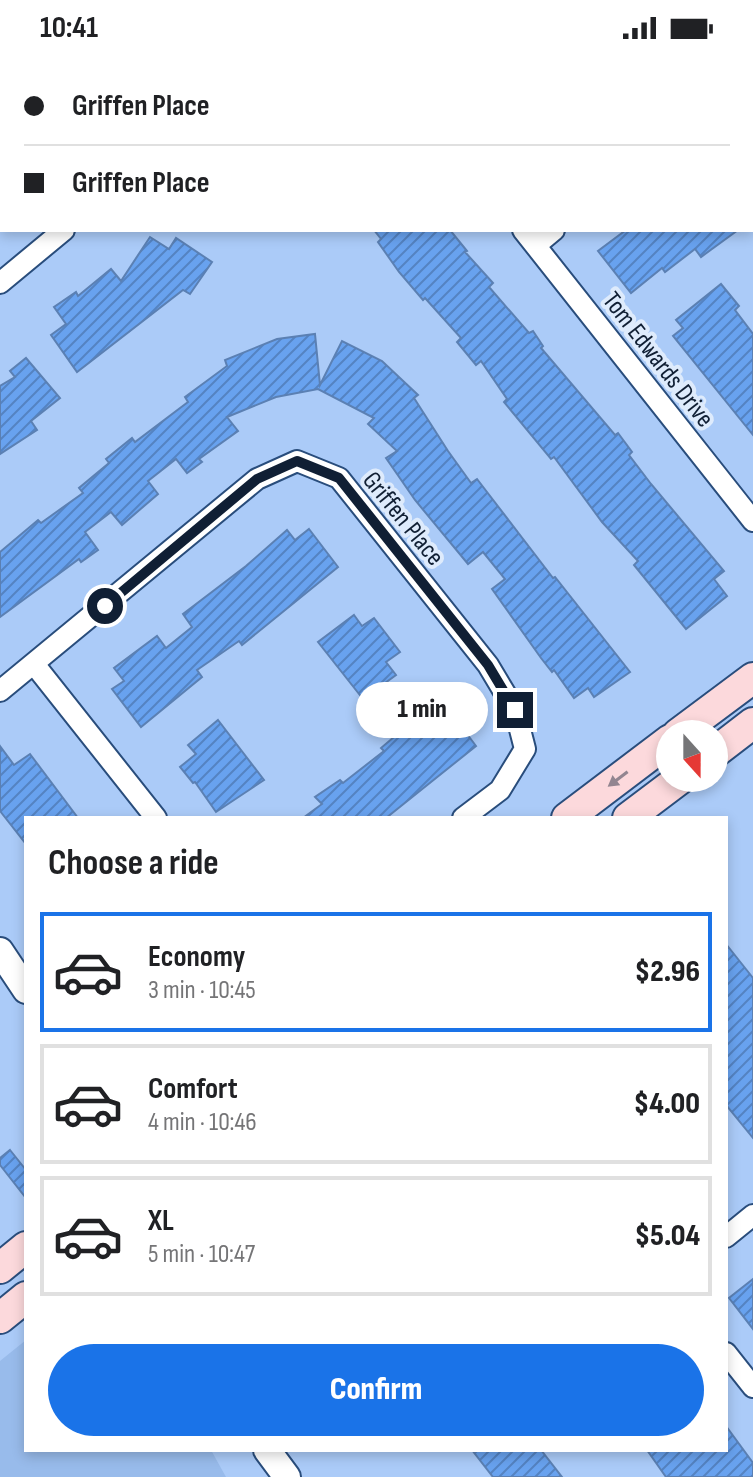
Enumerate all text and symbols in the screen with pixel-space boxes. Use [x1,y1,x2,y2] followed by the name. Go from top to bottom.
[40,10,98,46] text: 10:41
[72,88,210,124] text: Griffen Place
[72,165,210,201] text: Griffen Place
[595,286,720,434] street label: Tom Edwards Drive
[356,466,450,572] street label: Griffen Place
[87,588,123,624] route start
[355,682,487,738] callout: 1 min
[497,692,533,728] route end
[397,694,447,725] text: 1 min
[656,720,728,792] north arrow
[656,720,728,792] map controls
[608,771,629,787] one-way arrow
[48,842,219,885] text: Choose a ride
[52,936,124,1008] icon: car
[148,939,245,975] text: Economy
[635,954,700,990] text: $2.96
[148,975,256,1006] text: 3 min · 10:45
[52,1068,124,1140] icon: car
[148,1071,238,1107] text: Comfort
[634,1086,700,1122] text: $4.00
[148,1107,257,1138] text: 4 min · 10:46
[52,1200,124,1272] icon: car
[148,1203,174,1239] text: XL
[635,1218,700,1254] text: $5.04
[148,1239,255,1270] text: 5 min · 10:47
[48,1344,704,1436] button: Confirm

